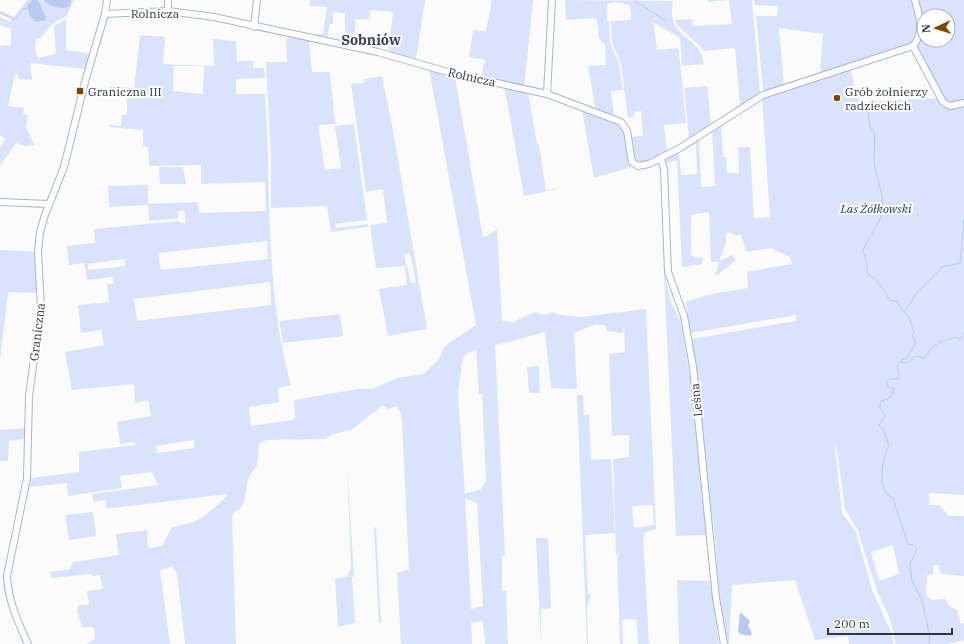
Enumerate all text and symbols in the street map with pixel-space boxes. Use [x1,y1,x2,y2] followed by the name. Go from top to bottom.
[131,6,180,21] street label: Rolnicza
[916,8,956,48] north arrow
[919,24,933,34] text: N
[341,31,401,49] district label: Sobniów
[447,64,498,90] street label: Rolnicza
[88,84,162,99] place label: Graniczna III
[845,84,928,113] place label: Grób żołnierzy radzieckich
[75,86,85,96] marker: Graniczna III
[832,93,842,103] marker: Grób żołnierzy radzieckich
[839,201,912,216] park label: Las Żółkowski
[26,302,48,362] street label: Graniczna
[687,382,705,418] street label: Leśna
[828,610,952,636] scale bar
[834,616,870,631] text: 200 m

